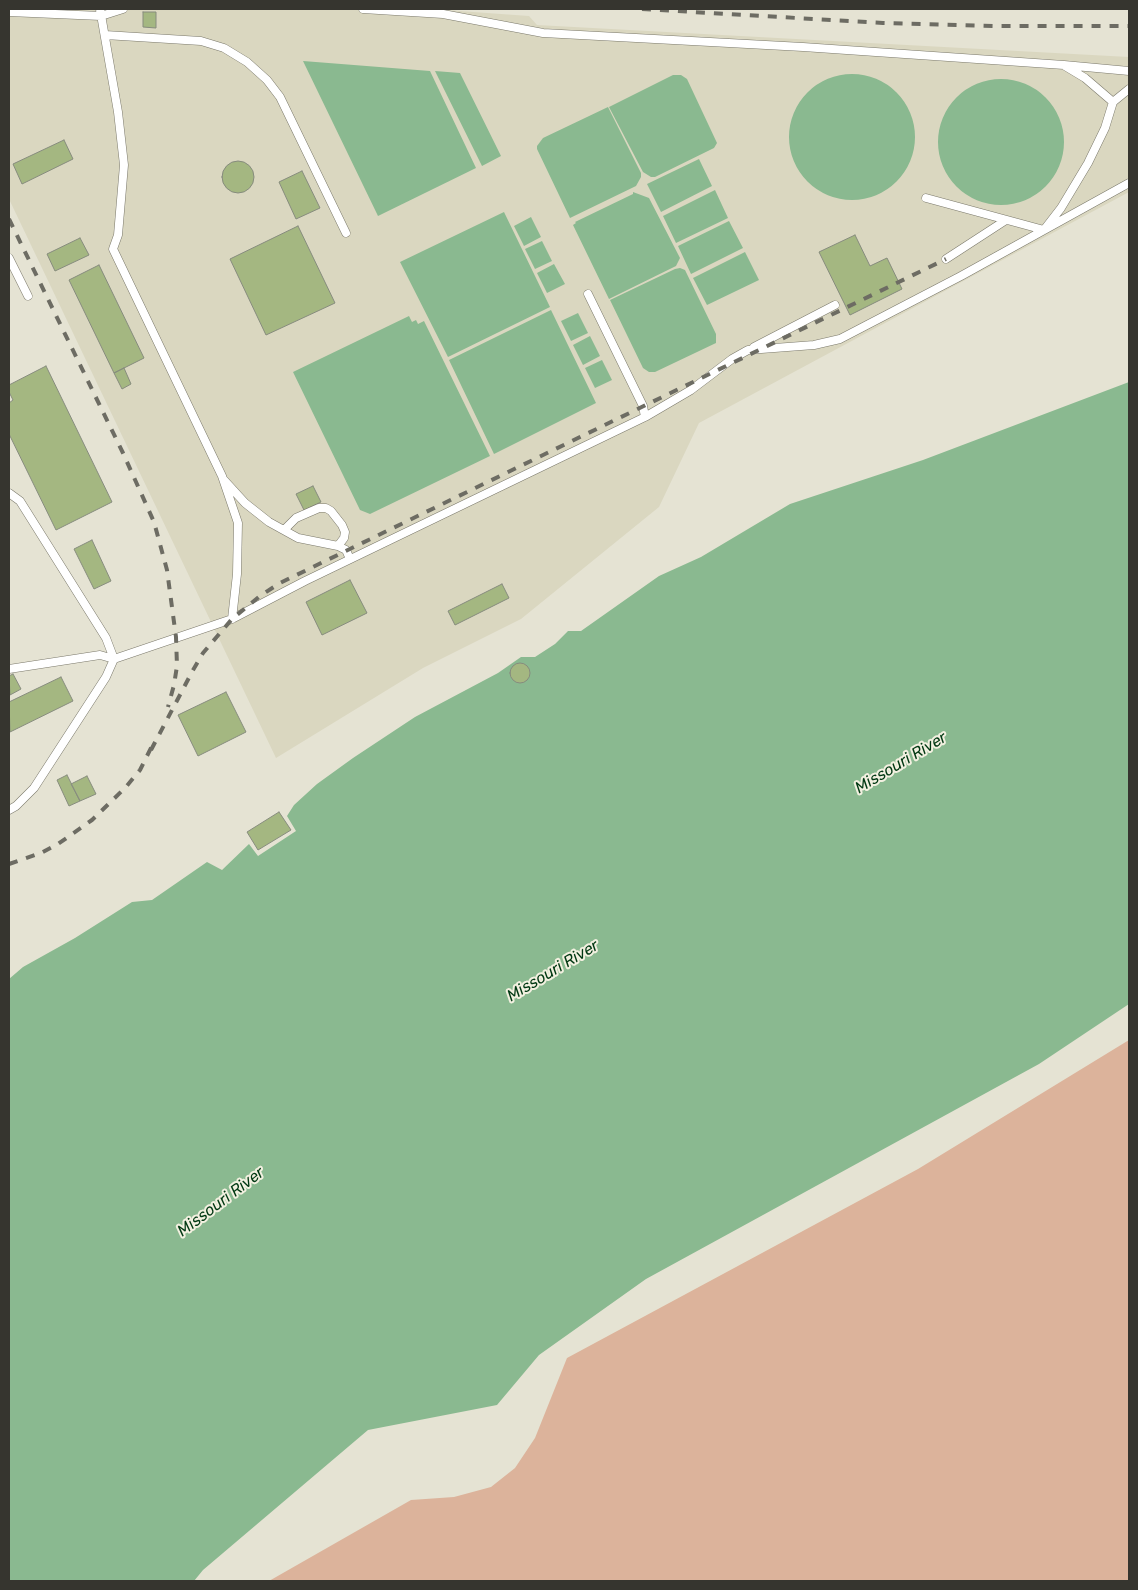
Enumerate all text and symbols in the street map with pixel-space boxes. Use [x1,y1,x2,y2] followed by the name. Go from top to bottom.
[852,728,950,798] water label: Missouri River
[504,936,602,1006] water label: Missouri River
[174,1163,268,1241] water label: Missouri River

